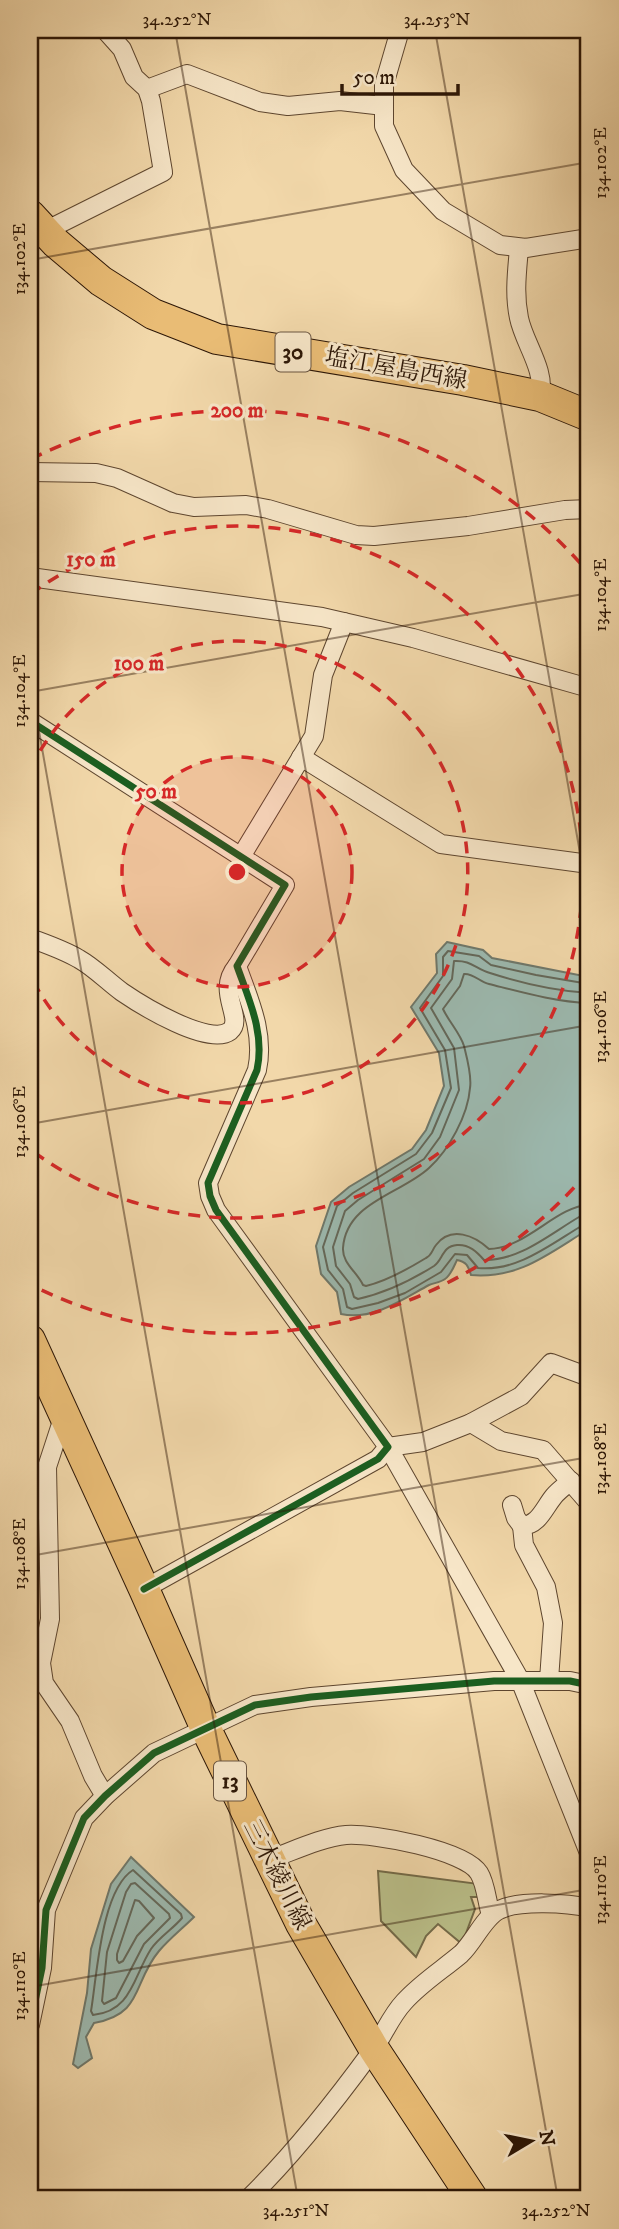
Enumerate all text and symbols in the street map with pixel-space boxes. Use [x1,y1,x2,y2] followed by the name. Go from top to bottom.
[143,9,212,31] text: 34.252°N
[404,9,471,31] text: 34.253°N
[342,52,458,96] scale bar
[353,65,395,91] text: 50 m
[590,127,612,199] text: 134.102°E
[9,223,31,295] text: 134.102°E
[276,332,310,372] road number: 30
[322,342,470,396] street label: 塩江屋島西線
[210,398,264,424] text: 200 m
[66,547,116,573] text: 150 m
[590,558,612,632] text: 134.104°E
[114,651,164,677] text: 100 m
[9,654,31,728] text: 134.104°E
[134,779,177,805] text: 50 m
[225,860,249,884] centre of rings
[590,991,612,1063] text: 134.106°E
[9,1086,31,1158] text: 134.106°E
[590,1423,612,1495] text: 134.108°E
[9,1518,31,1590] text: 134.108°E
[214,1762,246,1800] road number: 13
[236,1815,318,1935] street label: 三木綾川線
[590,1855,612,1925] text: 134.110°E
[9,1951,31,2021] text: 134.110°E
[496,2106,566,2176] north arrow
[534,2129,559,2148] text: N
[263,2200,330,2222] text: 34.251°N
[522,2200,591,2222] text: 34.252°N

